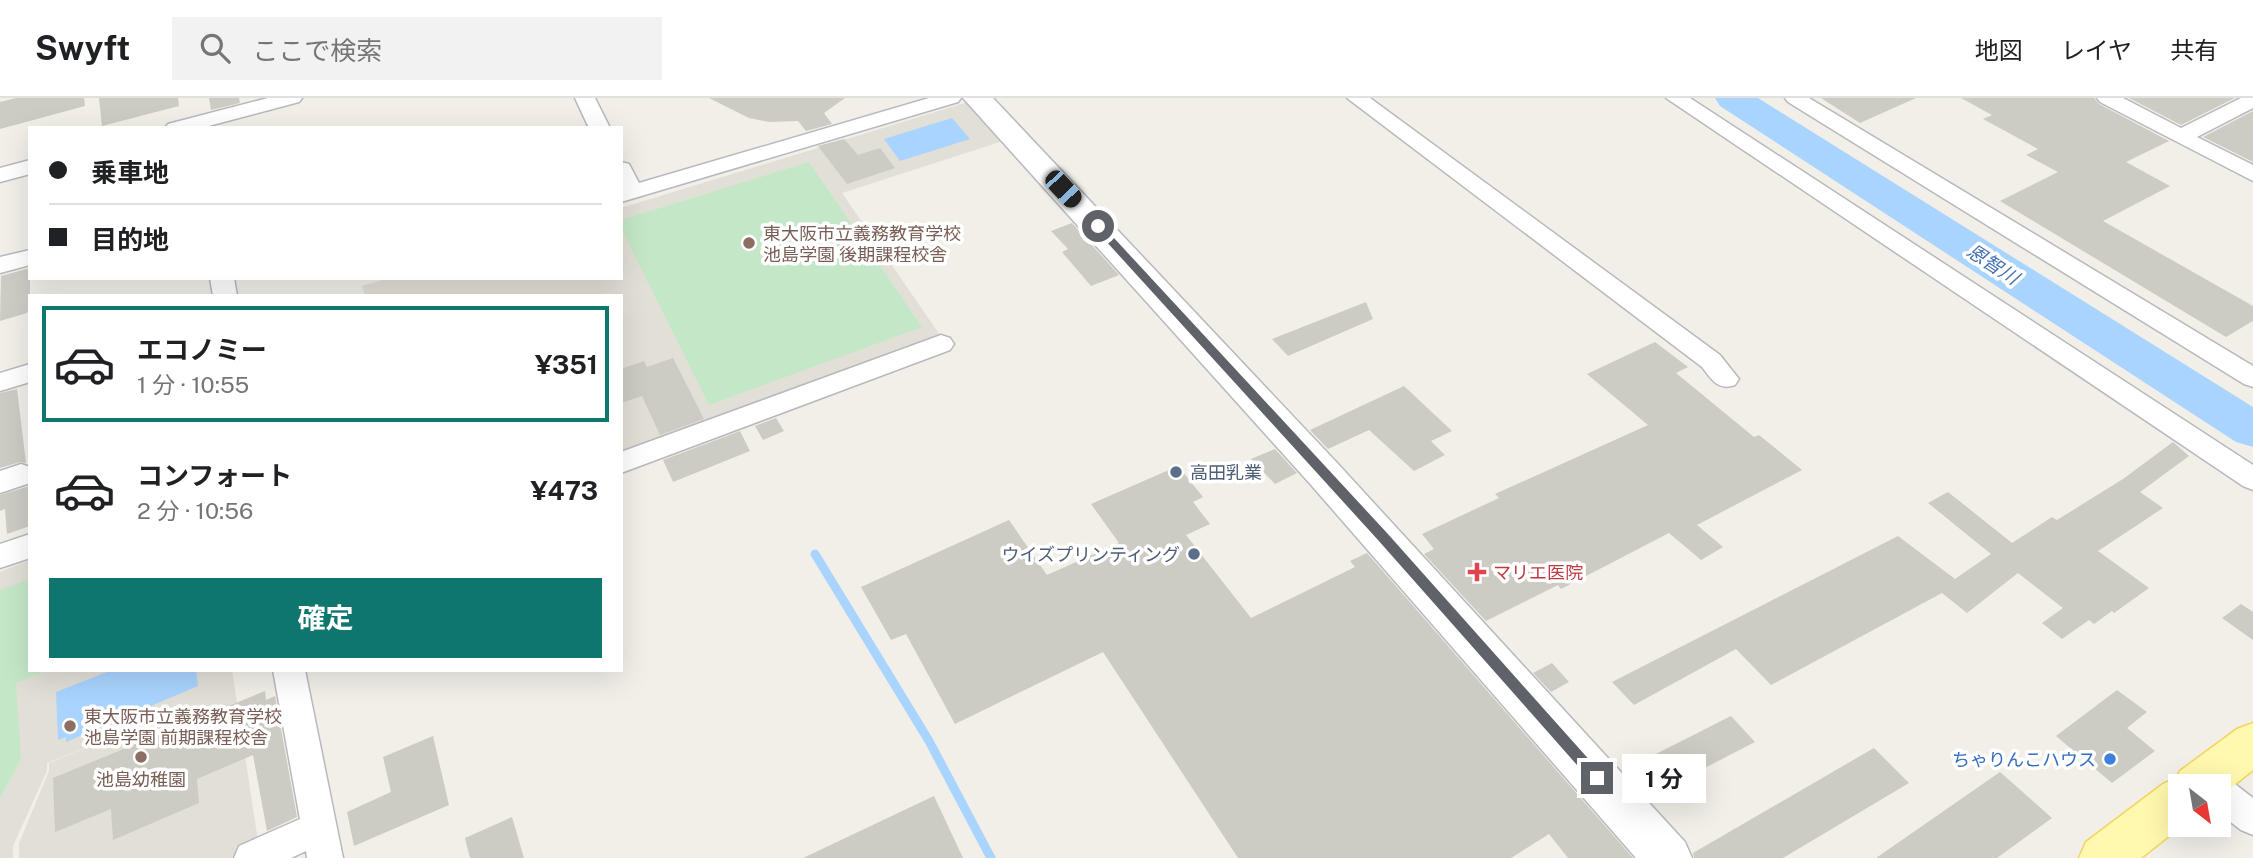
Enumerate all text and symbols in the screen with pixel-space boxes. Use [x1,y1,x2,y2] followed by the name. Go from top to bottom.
[172,17,662,80] search box
[35,29,130,67] text: Swyft
[196,29,234,67] icon: search
[252,35,382,66] text: ここで検索
[1975,36,2023,64] text: 地図
[2061,36,2132,64] text: レイヤ
[2170,36,2218,64] text: 共有
[91,157,169,188] text: 乗車地
[1041,166,1086,212] car
[1082,210,1114,242] route start
[763,223,961,265] place label: 東大阪市立義務教育学校 池島学園 後期課程校舎
[91,224,169,255] text: 目的地
[741,235,757,251] marker: 東大阪市立義務教育学校 池島学園 後期課程校舎
[1963,239,2025,290] water label: 恩智川
[53,333,116,396] icon: car
[137,334,267,365] text: エコノミー
[535,349,598,380] text: ¥351
[137,371,249,398] text: 1 分 · 10:55
[53,459,116,522] icon: car
[137,460,292,491] text: コンフォート
[1190,462,1262,483] place label: 高田乳業
[1168,464,1184,480] marker: 高田乳業
[530,475,598,506] text: ¥473
[137,497,253,524] text: 2 分 · 10:56
[1002,544,1180,565] place label: ウイズプリンティング
[1186,546,1202,562] marker: ウイズプリンティング
[1467,562,1487,582] marker: マリエ医院
[1493,562,1583,583] place label: マリエ医院
[49,578,602,658] button: 確定
[84,706,282,748] place label: 東大阪市立義務教育学校 池島学園 前期課程校舎
[62,718,78,734] marker: 東大阪市立義務教育学校 池島学園 前期課程校舎
[133,749,149,765] marker: 池島幼稚園
[1952,749,2096,770] place label: ちゃりんこハウス
[2102,751,2118,767] marker: ちゃりんこハウス
[1622,754,1706,802] callout: 1 分
[1581,762,1613,794] route end
[1645,765,1683,792] text: 1 分
[96,769,186,790] place label: 池島幼稚園
[2168,774,2231,836] north arrow
[2168,774,2231,837] map controls

